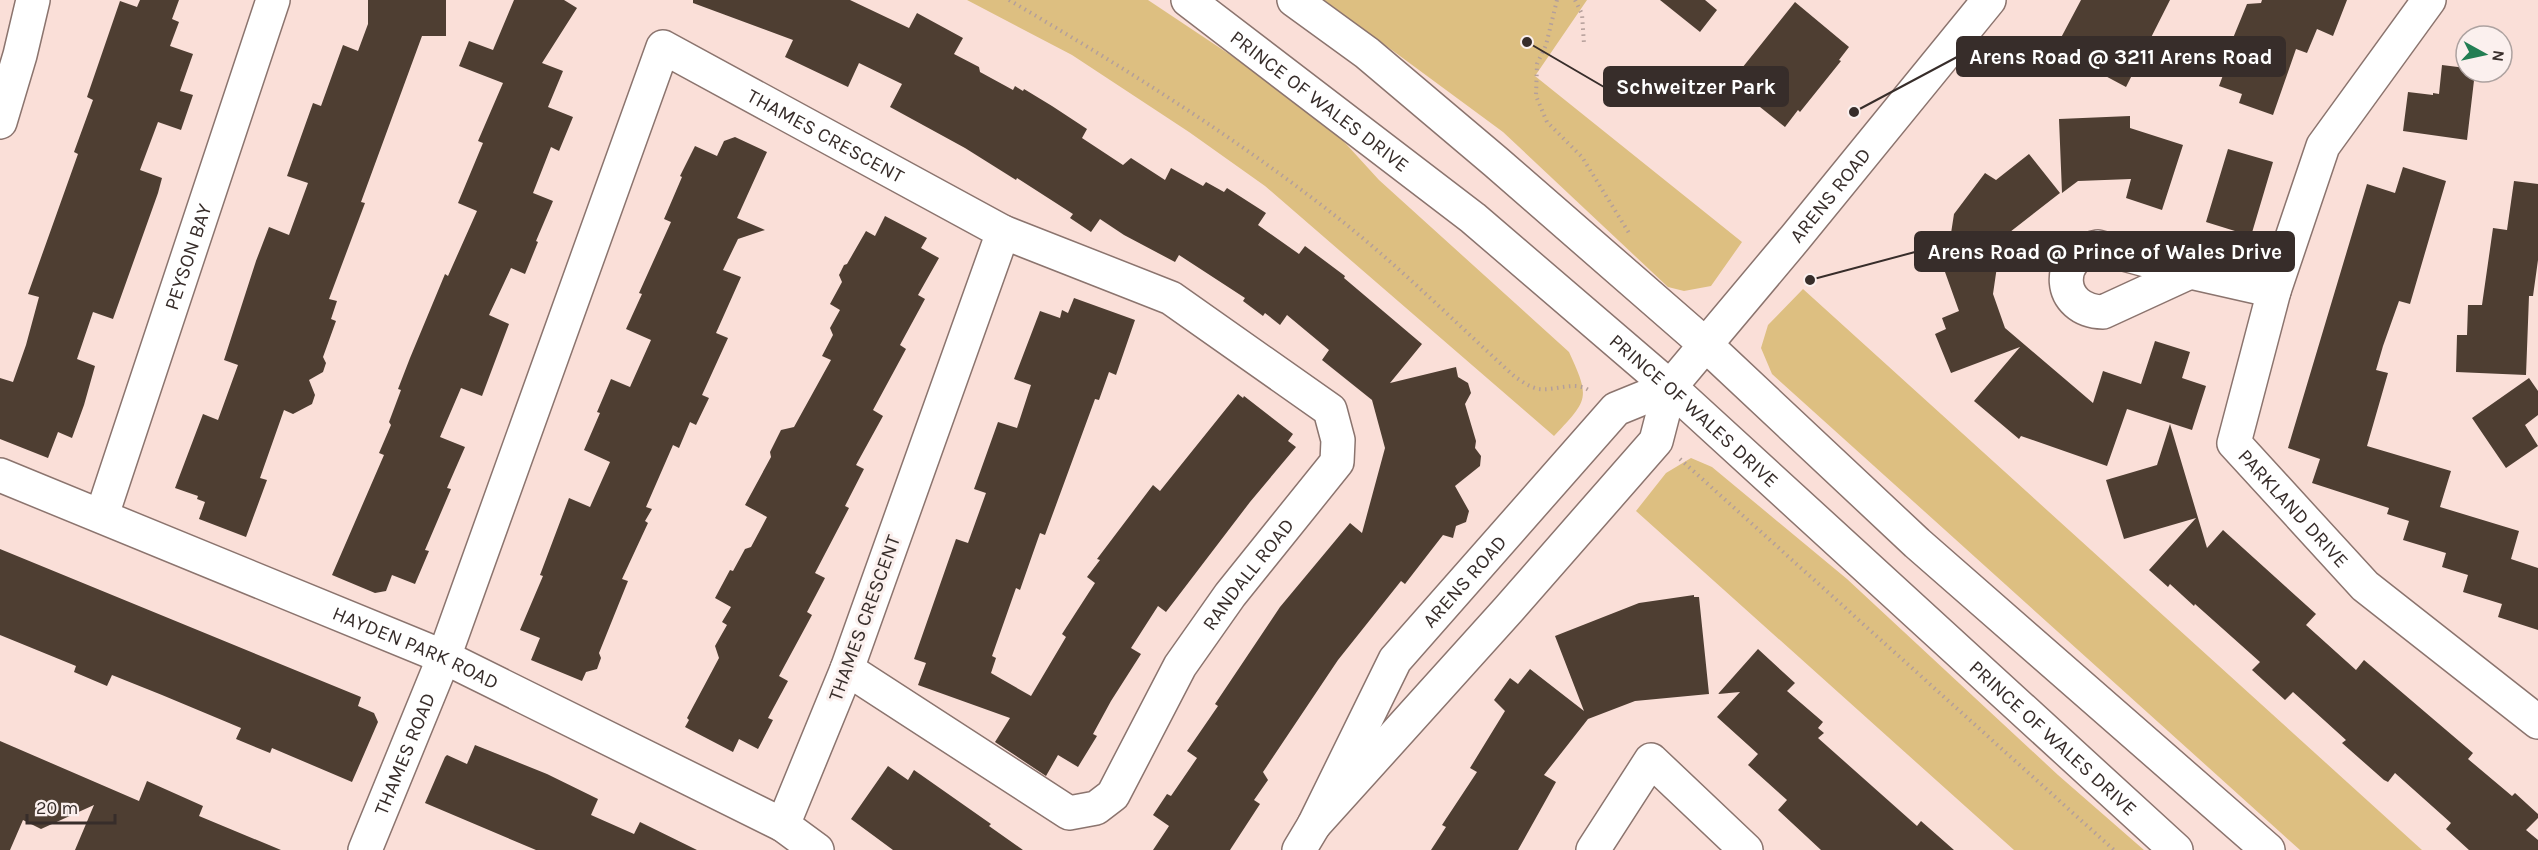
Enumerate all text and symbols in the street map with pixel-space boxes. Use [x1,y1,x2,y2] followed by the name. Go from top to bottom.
[2454,24,2514,84] north arrow
[1226,26,1413,177] street label: PRINCE OF WALES DRIVE
[1957,37,2285,76] callout: Arens Road @ 3211 Arens Road
[1969,45,2273,69] text: Arens Road @ 3211 Arens Road
[2488,49,2509,63] text: N
[1604,67,1788,106] callout: Schweitzer Park
[1616,75,1777,99] text: Schweitzer Park
[743,84,908,188] street label: THAMES CRESCENT
[1785,143,1876,247] street label: ARENS ROAD
[160,201,217,313] street label: PEYSON BAY
[1915,232,2294,271] callout: Arens Road @ Prince of Wales Drive
[1928,240,2282,264] text: Arens Road @ Prince of Wales Drive
[1605,329,1783,492] street label: PRINCE OF WALES DRIVE
[2233,445,2353,572] street label: PARKLAND DRIVE
[1198,514,1299,635] street label: RANDALL ROAD
[1418,531,1512,632] street label: ARENS ROAD
[824,532,905,704] street label: THAMES CRESCENT
[329,602,502,694] street label: HAYDEN PARK ROAD
[1965,656,2142,820] street label: PRINCE OF WALES DRIVE
[370,690,440,818] street label: THAMES ROAD
[27,787,116,825] scale bar
[36,797,78,819] text: 20 m

